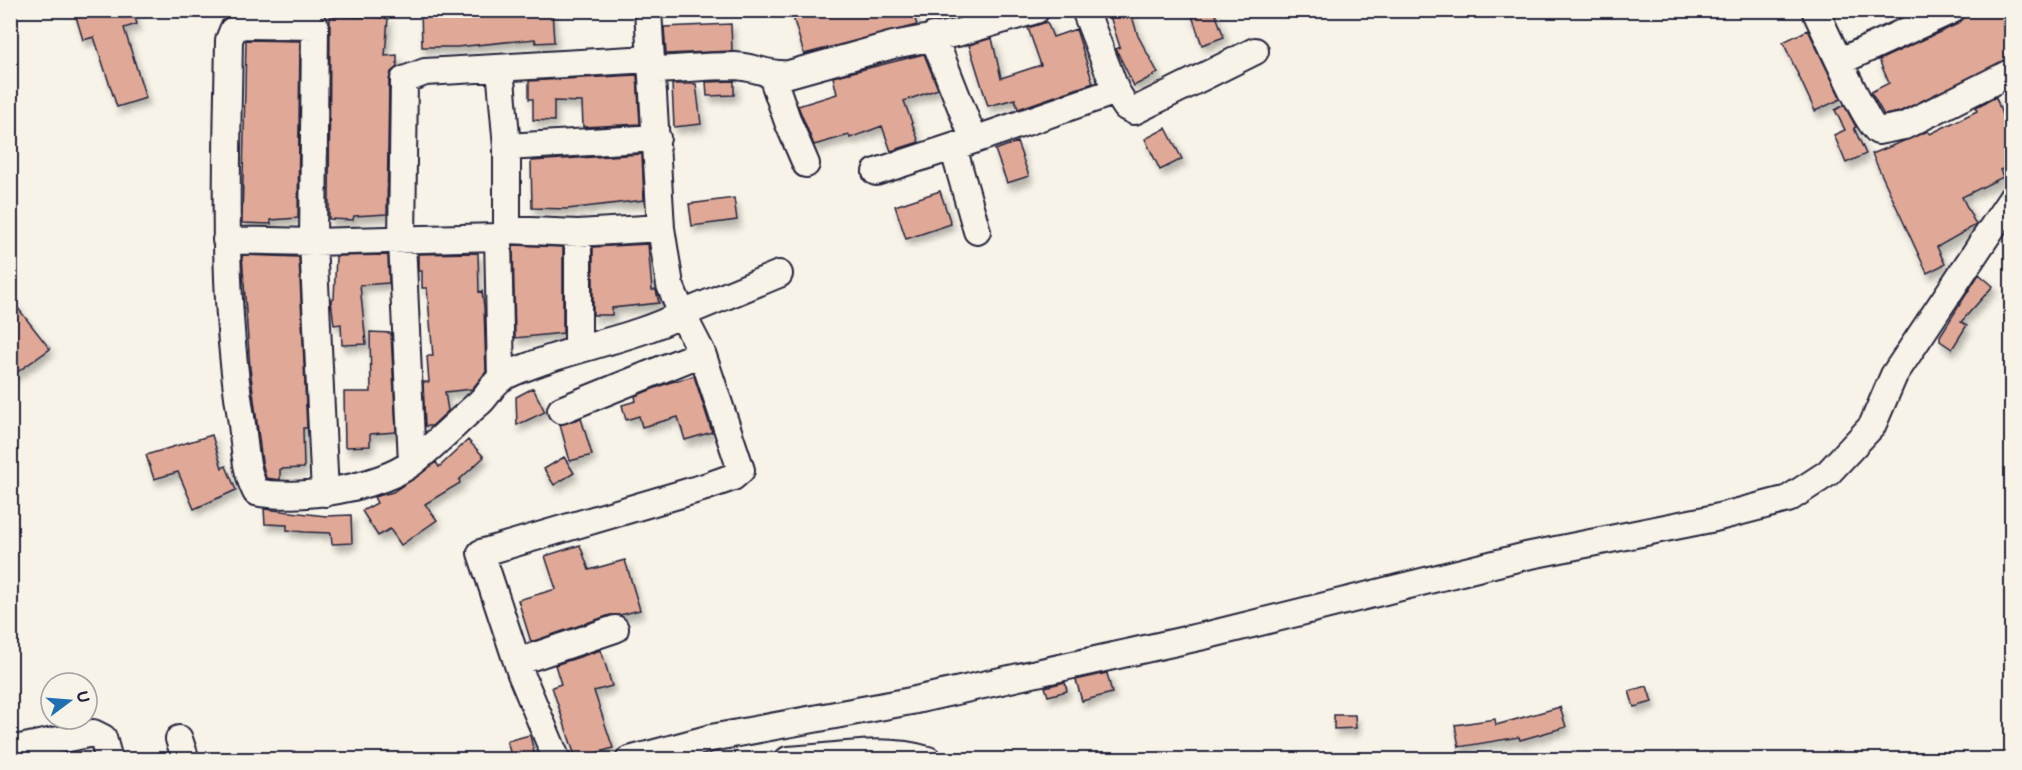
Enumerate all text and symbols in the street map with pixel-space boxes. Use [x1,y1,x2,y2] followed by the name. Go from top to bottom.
[39,671,99,731] north arrow
[71,689,93,705] text: U

